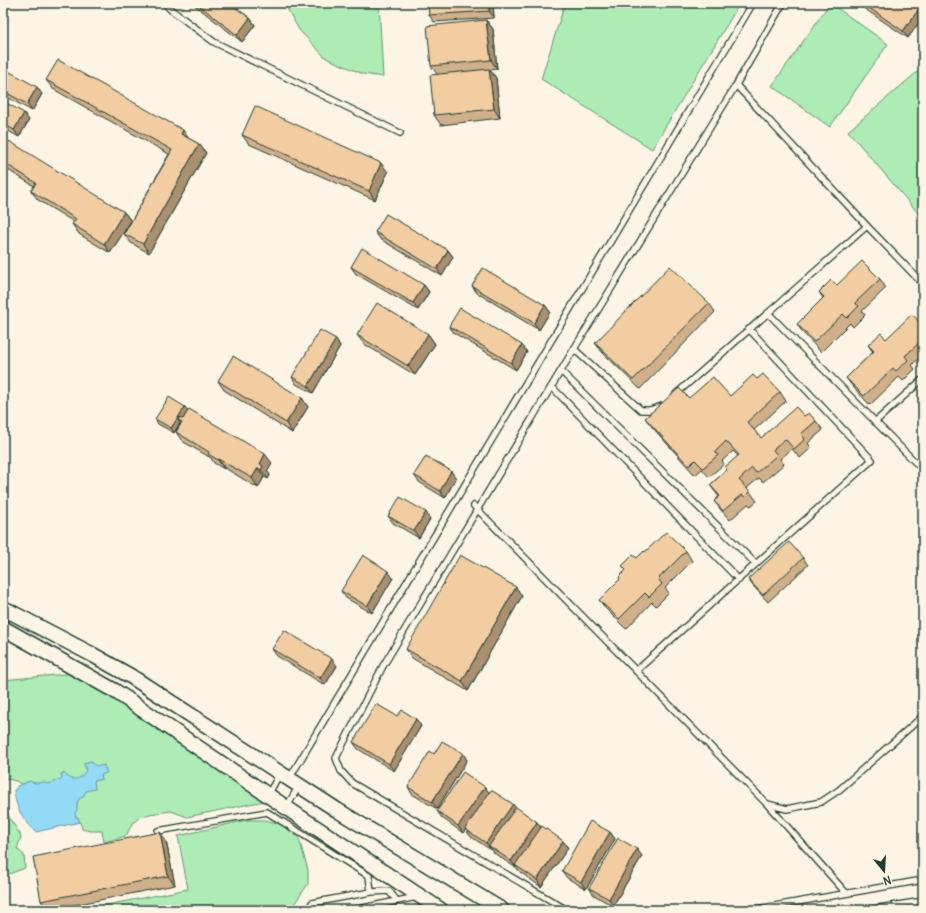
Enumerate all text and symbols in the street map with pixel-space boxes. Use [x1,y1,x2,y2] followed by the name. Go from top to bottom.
[864,851,904,891] north arrow
[881,873,893,888] text: N

